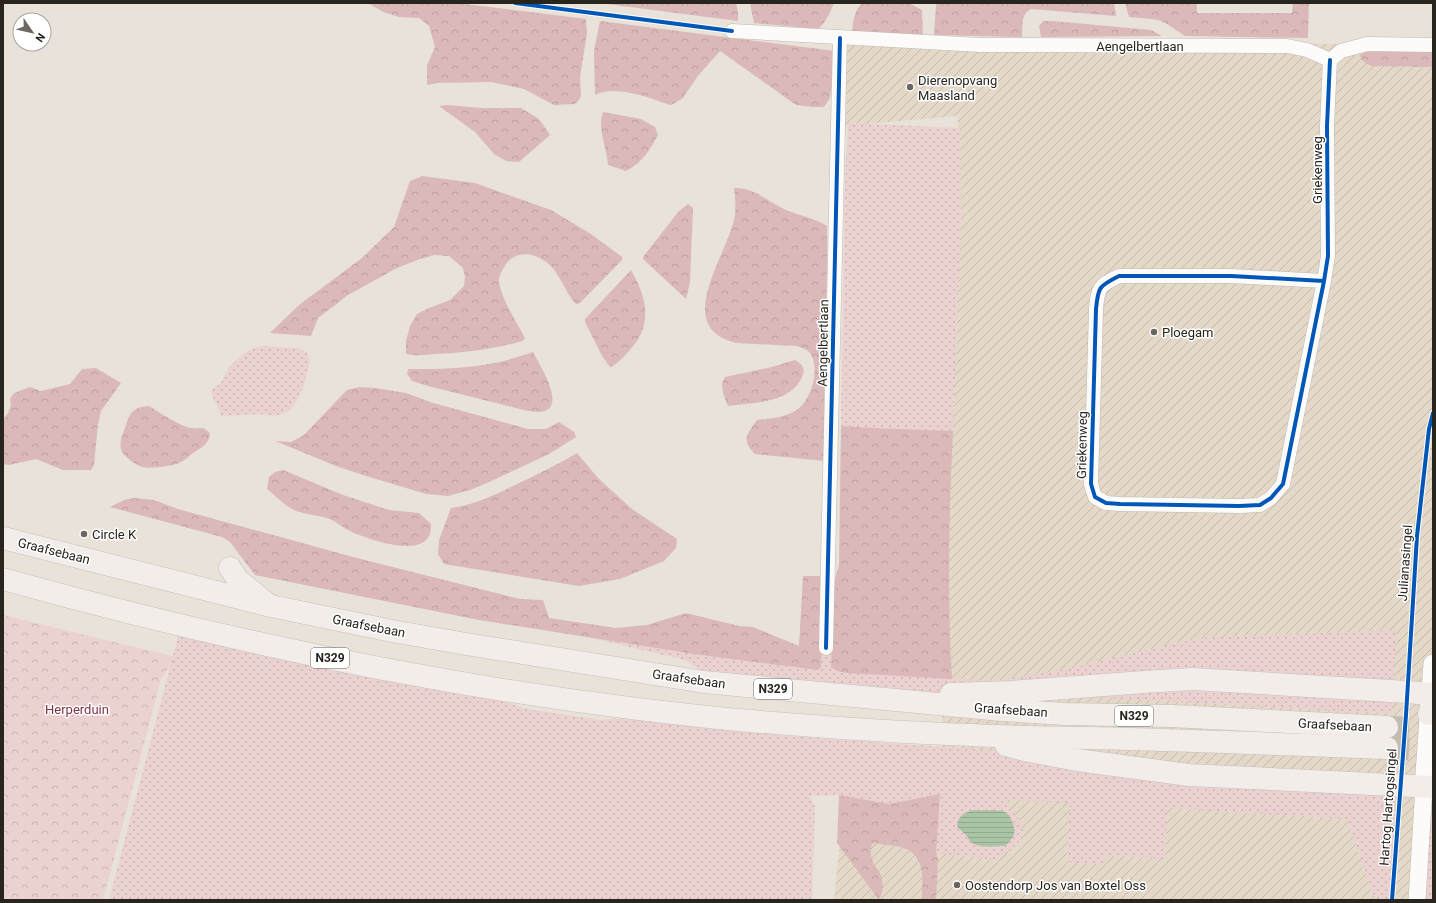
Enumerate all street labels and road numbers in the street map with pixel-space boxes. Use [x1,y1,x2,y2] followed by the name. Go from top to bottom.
[1096,39,1184,54] street label: Aengelbertlaan
[1310,136,1325,204] street label: Griekenweg
[815,299,831,387] street label: Aengelbertlaan
[1074,411,1090,479] street label: Griekenweg
[1395,524,1415,602] street label: Julianasingel
[16,535,92,567] street label: Graafsebaan
[331,612,407,640] street label: Graafsebaan
[311,648,349,668] road number: N329
[651,666,727,692] street label: Graafsebaan
[754,679,792,699] road number: N329
[974,700,1048,720] street label: Graafsebaan
[1115,706,1153,726] road number: N329
[1298,716,1372,734] street label: Graafsebaan
[1376,748,1400,866] street label: Hartog Hartogsingel

